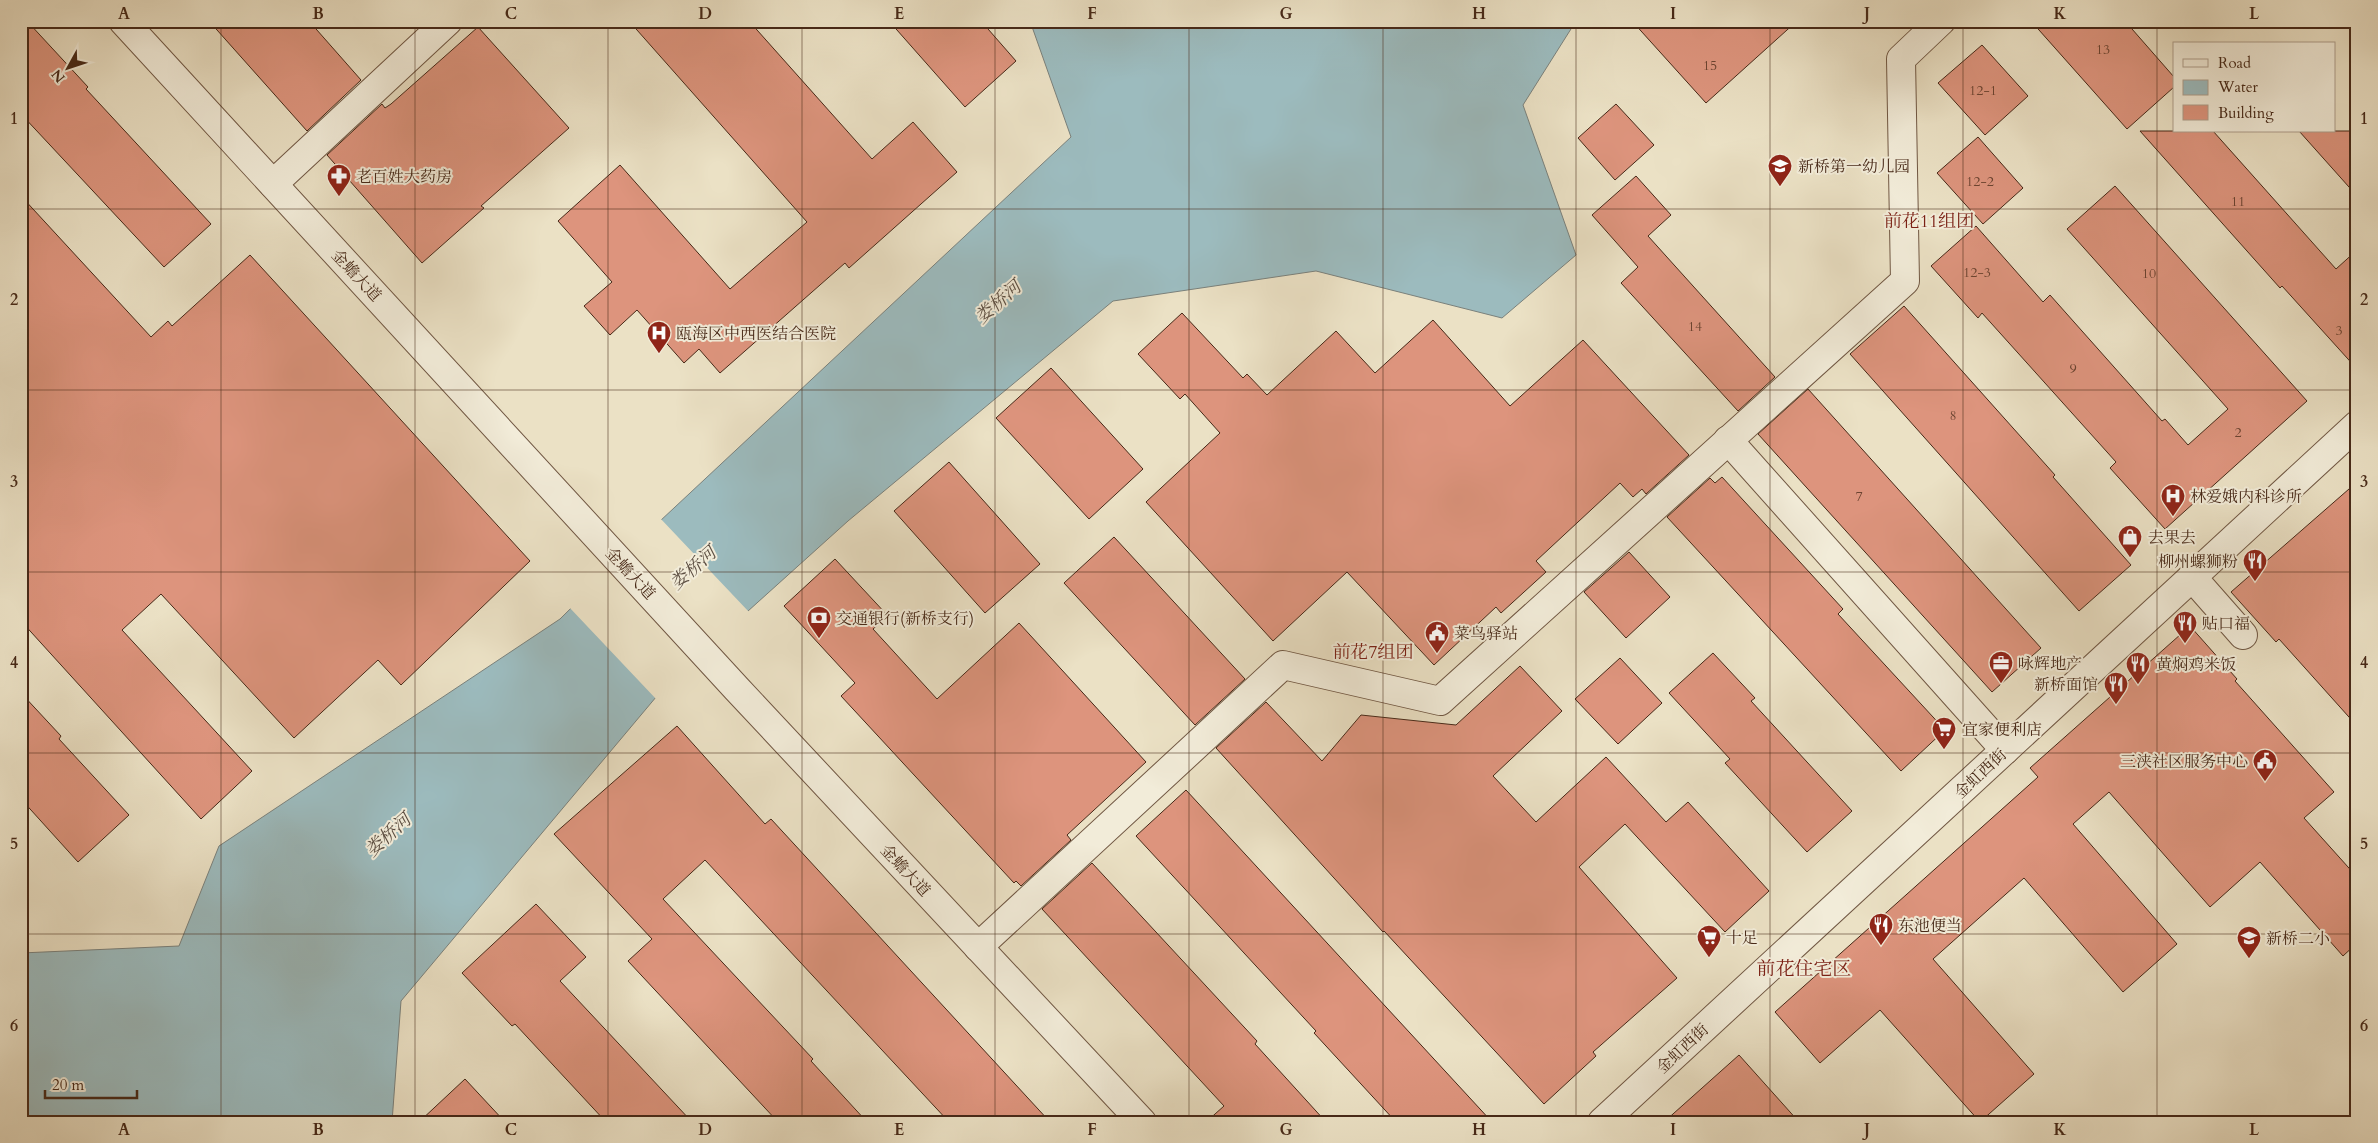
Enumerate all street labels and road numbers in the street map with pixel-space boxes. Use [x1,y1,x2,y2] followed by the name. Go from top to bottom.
[326,245,386,307] street label: 金蟾大道
[600,543,660,605] street label: 金蟾大道
[1950,744,2012,804] street label: 金虹西街
[875,840,935,902] street label: 金蟾大道
[1652,1019,1714,1079] street label: 金虹西街

